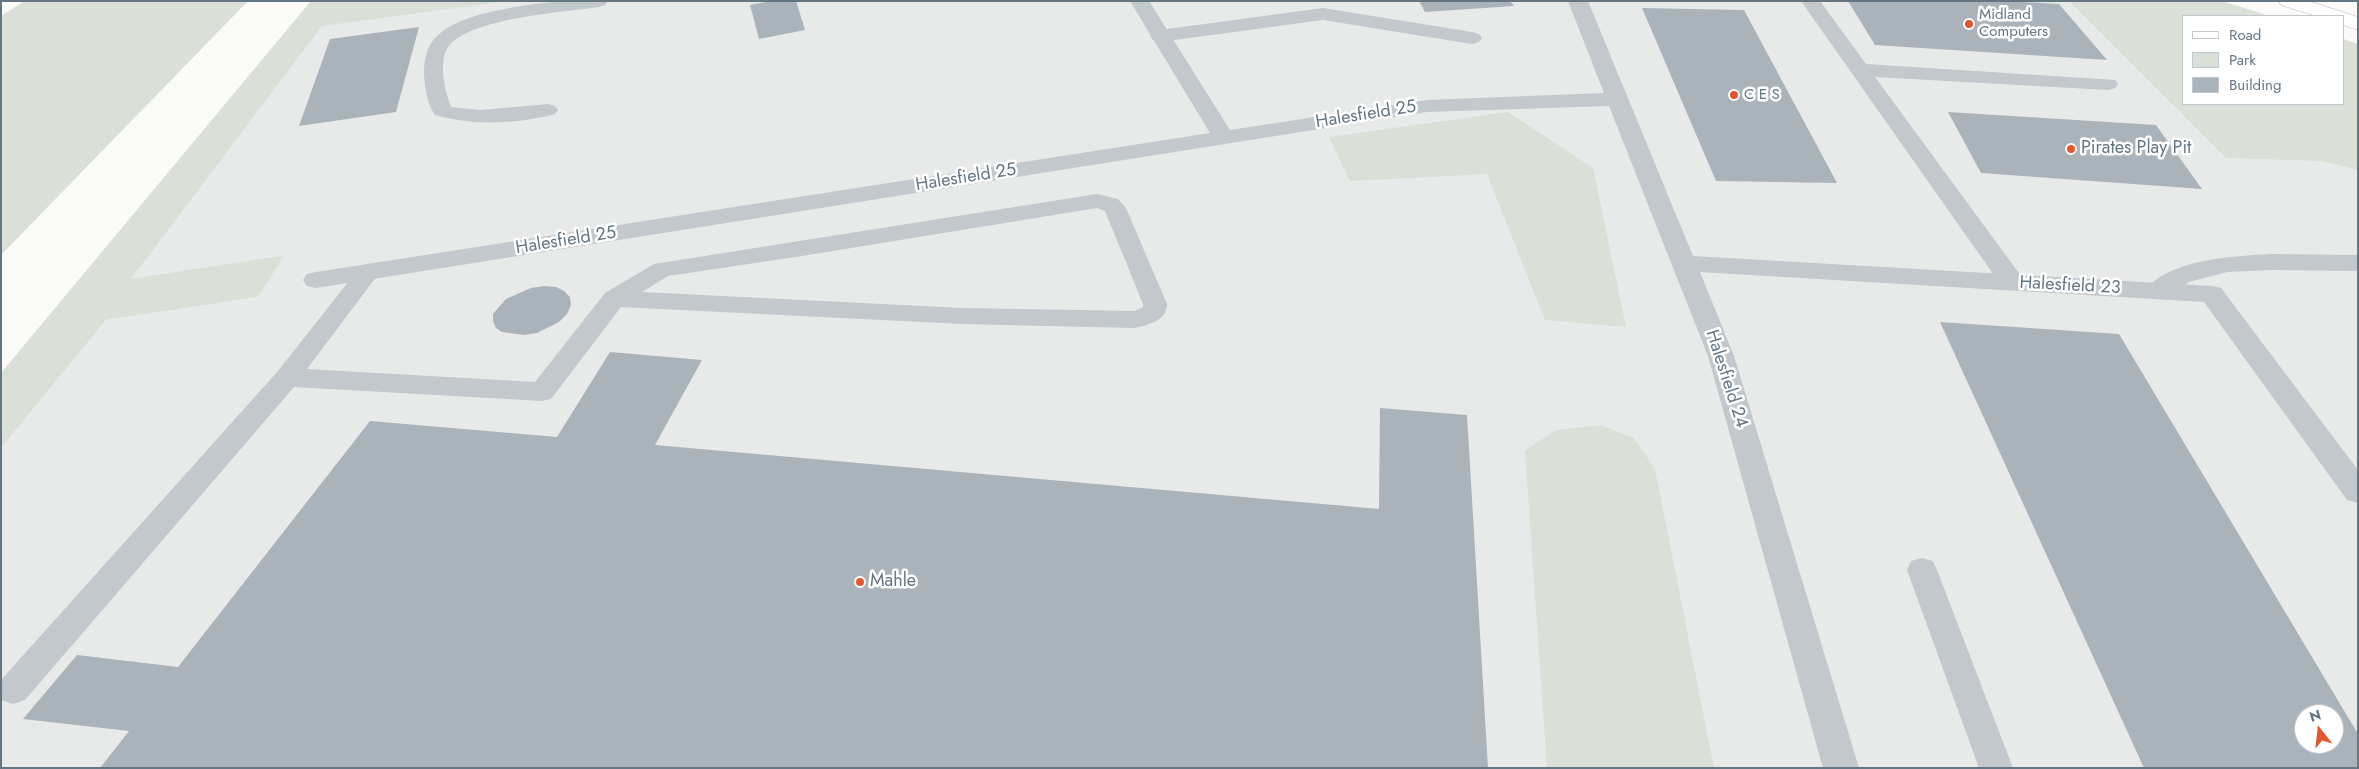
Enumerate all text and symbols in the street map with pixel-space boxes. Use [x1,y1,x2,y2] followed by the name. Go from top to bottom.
[1979,6,2048,41] place label: Midland Computers
[2182,15,2344,105] legend
[1963,18,1975,30] marker: Midland Computers
[2229,24,2261,46] text: Road
[2229,49,2256,71] text: Park
[2229,74,2281,96] text: Building
[1744,86,1780,104] place label: C E S
[1728,89,1740,101] marker: C E S
[1314,96,1418,134] street label: Halesfield 25
[2081,138,2191,160] place label: Pirates Play Pit
[2065,143,2077,155] marker: Pirates Play Pit
[914,159,1018,197] street label: Halesfield 25
[514,222,618,260] street label: Halesfield 25
[2019,273,2121,299] street label: Halesfield 23
[1700,327,1752,431] street label: Halesfield 24
[870,571,916,593] place label: Mahle
[854,576,866,588] marker: Mahle
[2294,704,2344,754] north arrow
[2307,704,2323,727] text: N

